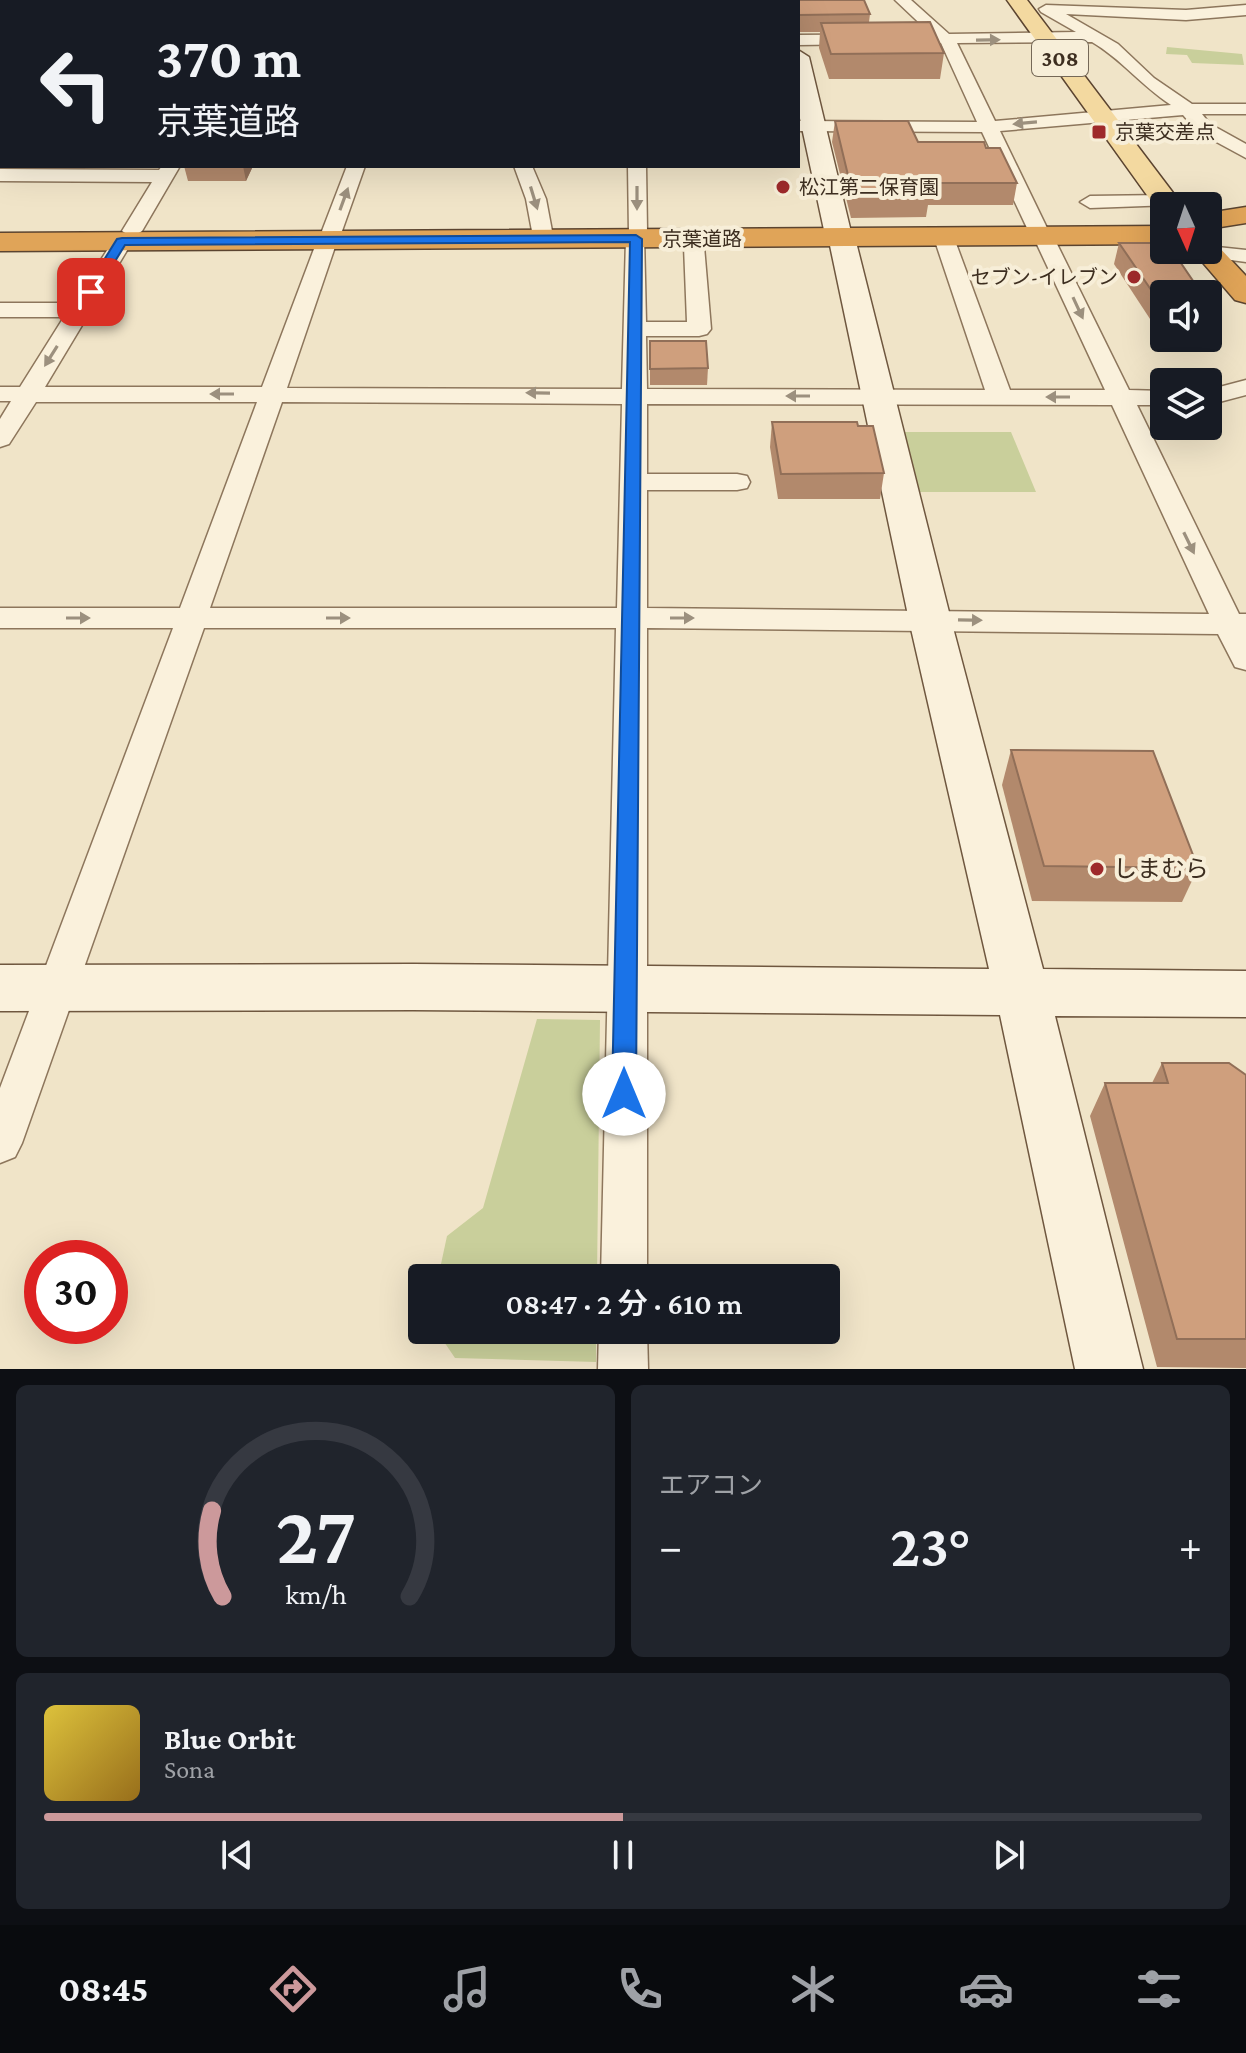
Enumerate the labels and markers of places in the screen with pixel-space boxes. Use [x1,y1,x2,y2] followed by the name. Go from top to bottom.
[1115,121,1215,143] place label: 京葉交差点
[1090,123,1108,141] marker: 京葉交差点
[799,176,939,198] place label: 松江第二保育園
[774,178,792,196] marker: 松江第二保育園
[57,258,125,326] pin
[971,266,1118,288] place label: セブン-イレブン
[1125,268,1143,286] marker: セブン-イレブン
[1113,855,1209,882] place label: しまむら
[1088,860,1106,878] marker: しまむら

